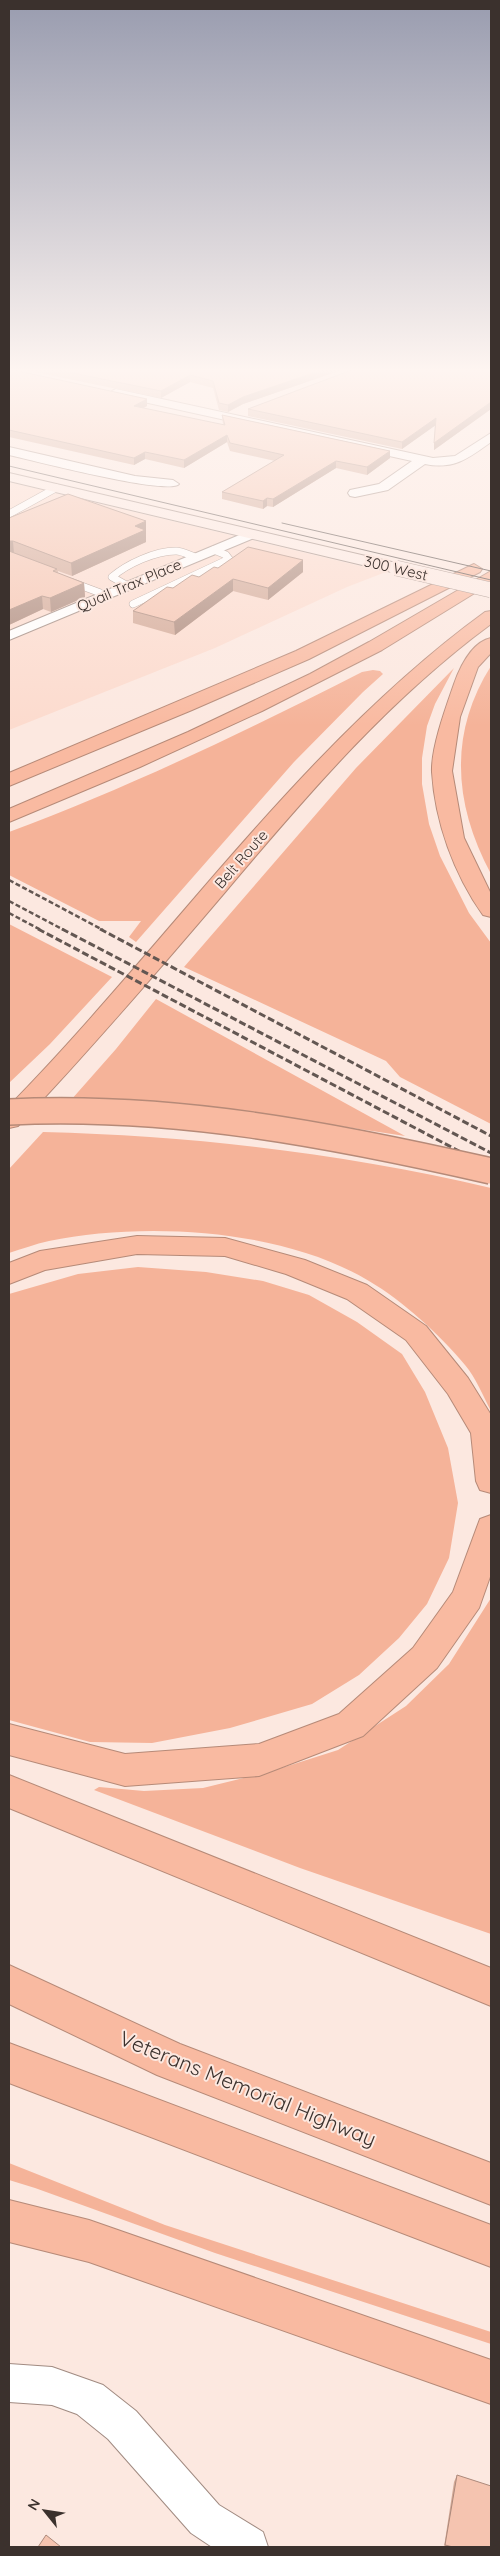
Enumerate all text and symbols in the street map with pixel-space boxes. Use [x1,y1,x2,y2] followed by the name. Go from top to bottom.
[362,551,430,585] street label: 300 West
[74,554,184,616] street label: Quail Trax Place
[210,826,272,892] street label: Belt Route
[116,2025,380,2151] street label: Veterans Memorial Highway
[20,2486,70,2536] north arrow
[23,2496,44,2513] text: N

